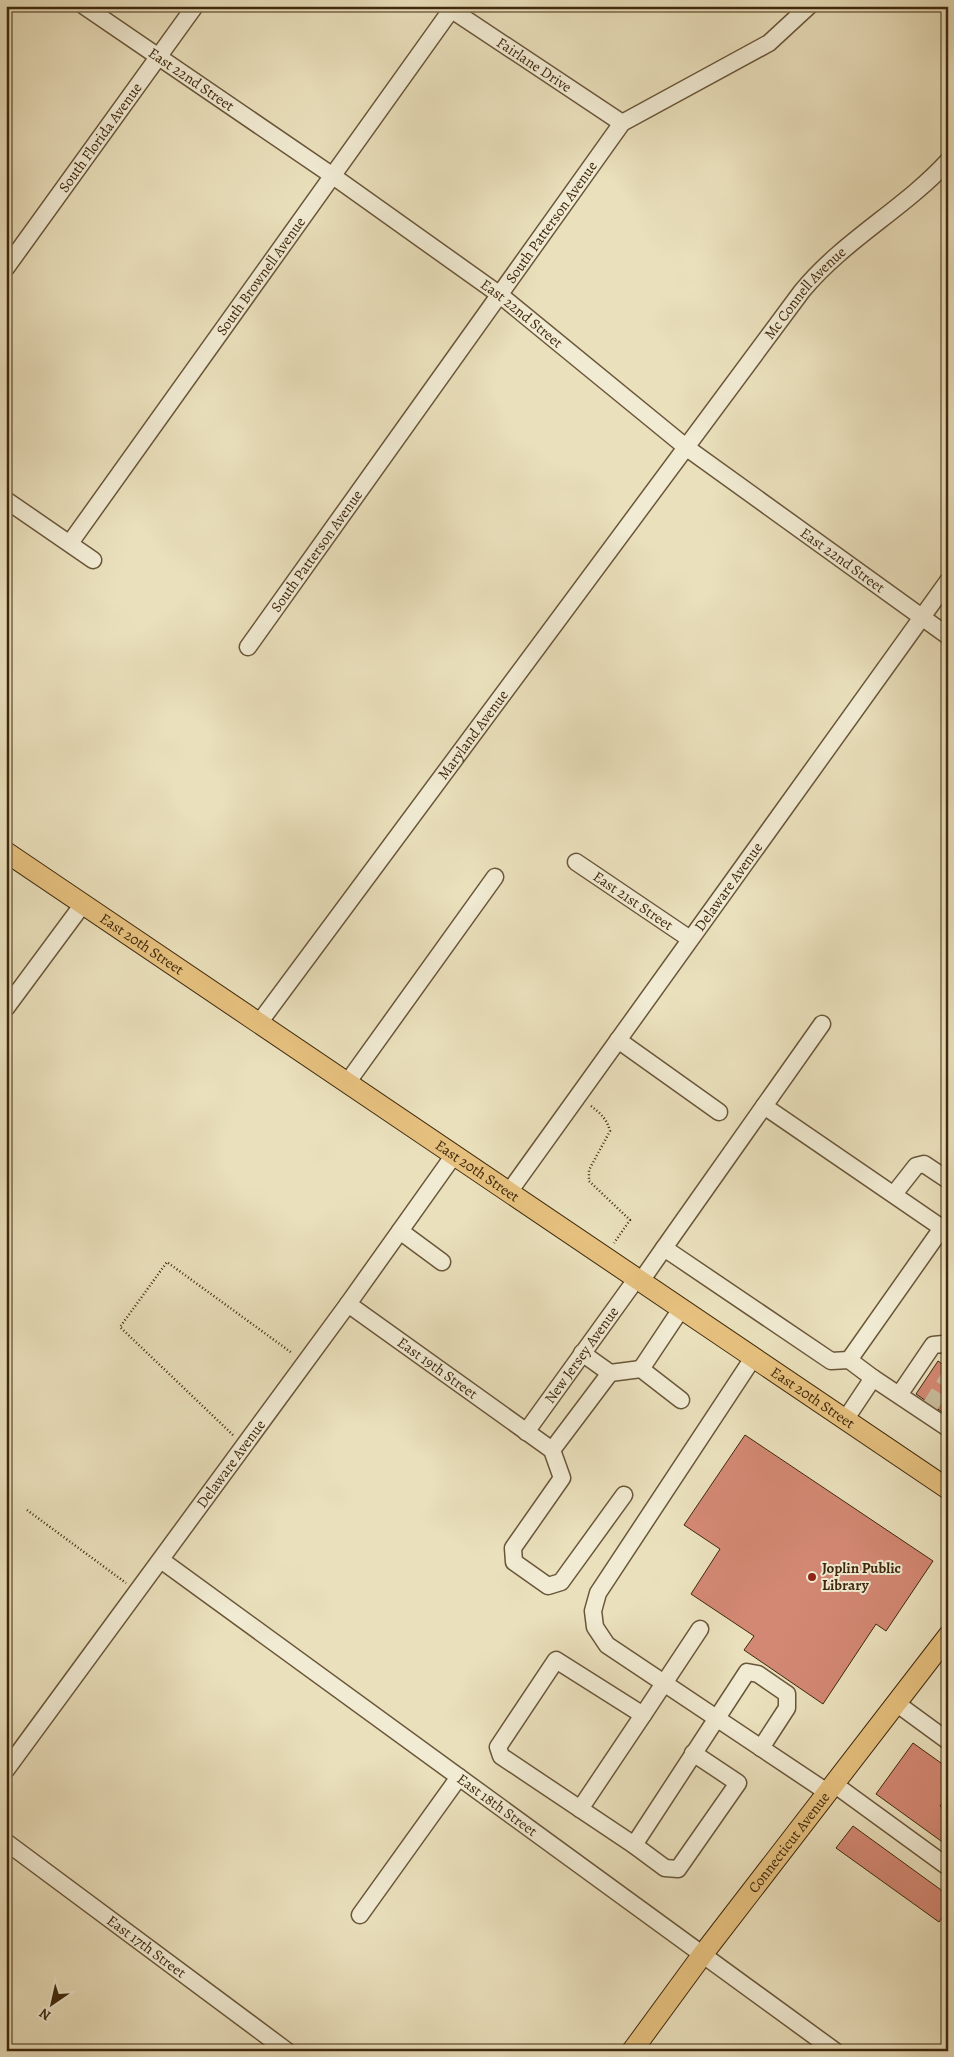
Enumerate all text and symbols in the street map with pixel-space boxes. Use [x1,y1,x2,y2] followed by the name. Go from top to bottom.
[493,32,576,97] street label: Fairlane Drive
[144,43,238,116] street label: East 22nd Street
[54,78,147,196] street label: South Florida Avenue
[501,157,602,287] street label: South Patterson Avenue
[211,213,310,340] street label: South Brownell Avenue
[760,242,850,343] street label: Mc Connell Avenue
[477,274,567,352] street label: East 22nd Street
[266,485,367,616] street label: South Patterson Avenue
[796,523,889,597] street label: East 22nd Street
[433,686,513,784] street label: Maryland Avenue
[690,838,767,935] street label: Delaware Avenue
[589,866,677,935] street label: East 21st Street
[96,908,188,980] street label: East 20th Street
[431,1135,523,1206] street label: East 20th Street
[540,1302,623,1407] street label: New Jersey Avenue
[393,1332,482,1404] street label: East 19th Street
[767,1362,859,1433] street label: East 20th Street
[192,1415,270,1512] street label: Delaware Avenue
[822,1558,901,1595] place label: Joplin Public Library
[806,1571,818,1583] marker: Joplin Public Library
[453,1769,542,1841] street label: East 18th Street
[744,1788,834,1897] street label: Connecticut Avenue
[103,1910,190,1983] street label: East 17th Street
[28,1980,78,2030] north arrow
[35,2004,55,2025] text: N

